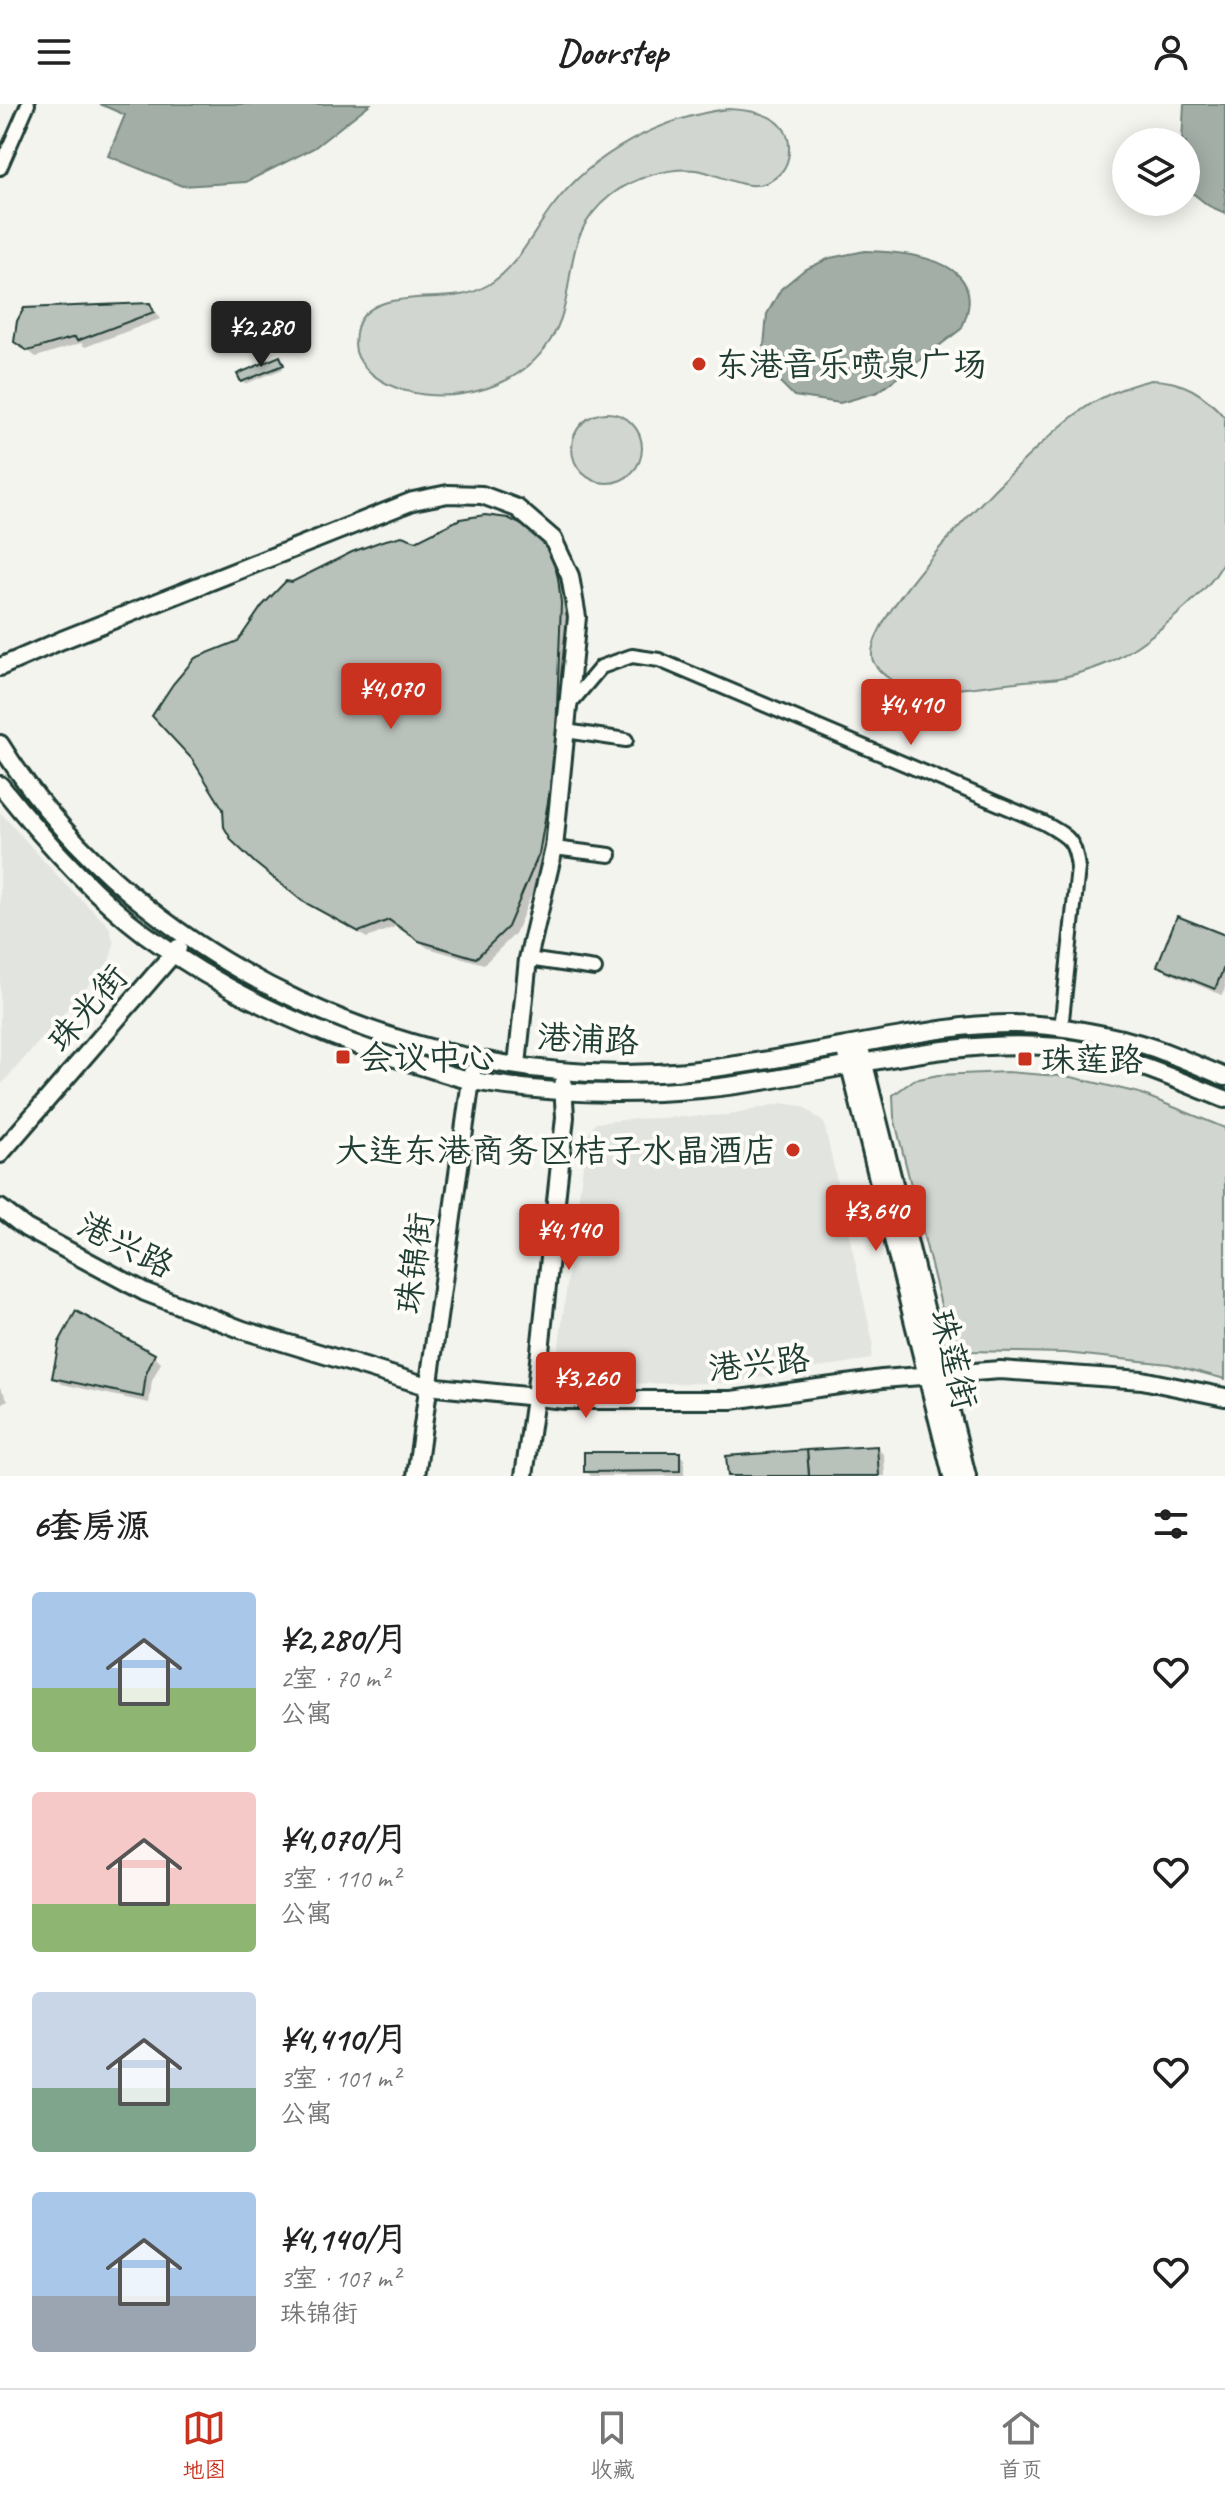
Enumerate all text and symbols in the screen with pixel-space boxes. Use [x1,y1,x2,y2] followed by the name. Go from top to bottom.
[557,29,668,75] text: Doorstep
[32,30,76,74] icon: menu
[1149,30,1193,74] icon: person
[1112,128,1200,216] map controls
[1112,128,1200,216] button: layers
[196,301,326,369] pin: ¥2,280
[229,310,293,343] text: ¥2,280
[715,343,987,386] place label: 东港音乐喷泉广场
[690,355,708,373] marker: 东港音乐喷泉广场
[326,663,456,731] pin: ¥4,070
[359,672,423,705] text: ¥4,070
[846,679,976,747] pin: ¥4,410
[879,688,943,721] text: ¥4,410
[37,955,137,1061] street label: 珠光街
[536,1015,640,1063] street label: 港浦路
[359,1036,495,1079] place label: 会议中心
[1041,1038,1143,1081] place label: 珠莲路
[334,1048,352,1066] marker: 会议中心
[1016,1050,1034,1068] marker: 珠莲路
[335,1129,777,1172] place label: 大连东港商务区桔子水晶酒店
[784,1141,802,1159] marker: 大连东港商务区桔子水晶酒店
[811,1185,941,1253] pin: ¥3,640
[844,1194,908,1227] text: ¥3,640
[71,1203,181,1287] street label: 港兴路
[504,1204,634,1272] pin: ¥4,140
[386,1210,442,1316] street label: 珠锦街
[537,1213,601,1246] text: ¥4,140
[921,1304,987,1414] street label: 珠莲街
[706,1336,812,1390] street label: 港兴路
[521,1352,651,1420] pin: ¥3,260
[554,1361,618,1394] text: ¥3,260
[1149,1502,1193,1546] icon: filters
[32,1504,150,1547] text: 6套房源
[280,1617,408,1660] text: ¥2,280/月
[96,1624,192,1720] icon: home
[1149,1650,1193,1694] icon: heart
[280,1662,388,1695] text: 2室 · 70 m²
[280,1697,332,1730] text: 公寓
[280,1817,408,1860] text: ¥4,070/月
[96,1824,192,1920] icon: home
[1149,1850,1193,1894] icon: heart
[280,1862,399,1895] text: 3室 · 110 m²
[280,1897,332,1930] text: 公寓
[280,2017,408,2060] text: ¥4,410/月
[96,2024,192,2120] icon: home
[1149,2050,1193,2094] icon: heart
[280,2062,399,2095] text: 3室 · 101 m²
[280,2097,332,2130] text: 公寓
[280,2217,408,2260] text: ¥4,140/月
[96,2224,192,2320] icon: home
[1149,2250,1193,2294] icon: heart
[280,2262,399,2295] text: 3室 · 107 m²
[280,2297,358,2330] text: 珠锦街
[182,2406,226,2484] tab: 地图
[590,2406,635,2484] tab: 收藏
[999,2406,1043,2484] tab: 首页

